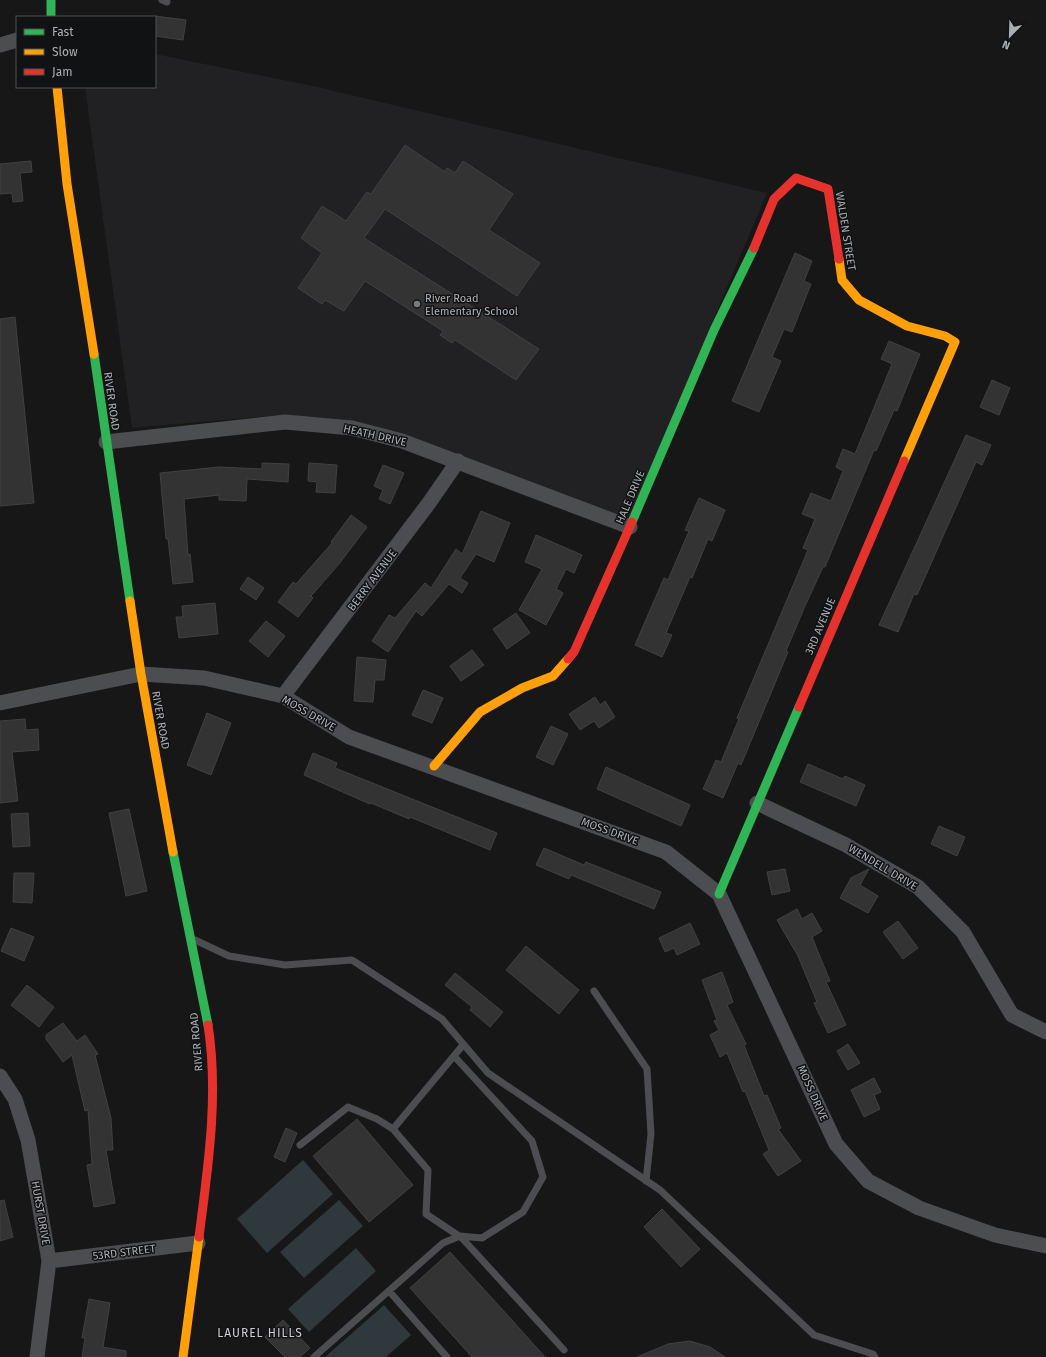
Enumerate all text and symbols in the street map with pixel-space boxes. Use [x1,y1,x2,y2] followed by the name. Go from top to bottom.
[16,16,156,88] legend
[990,16,1030,56] north arrow
[52,25,74,39] text: Fast
[1000,37,1012,52] text: N
[52,45,78,59] text: Slow
[52,65,72,79] text: Jam
[833,191,858,272] street label: WALDEN STREET
[425,292,518,318] place label: River Road Elementary School
[412,299,422,309] marker: River Road Elementary School
[101,371,122,431] street label: RIVER ROAD
[342,422,408,449] street label: HEATH DRIVE
[613,468,648,526] street label: HALE DRIVE
[345,547,400,614] street label: BERRY AVENUE
[803,595,838,657] street label: 3RD AVENUE
[149,690,172,750] street label: RIVER ROAD
[280,693,338,734] street label: MOSS DRIVE
[579,815,640,848] street label: MOSS DRIVE
[846,842,920,893] street label: WENDELL DRIVE
[187,1012,206,1072] street label: RIVER ROAD
[794,1063,831,1123] street label: MOSS DRIVE
[28,1180,53,1246] street label: HURST DRIVE
[92,1242,156,1263] street label: 53RD STREET
[217,1326,303,1340] district label: LAUREL HILLS

